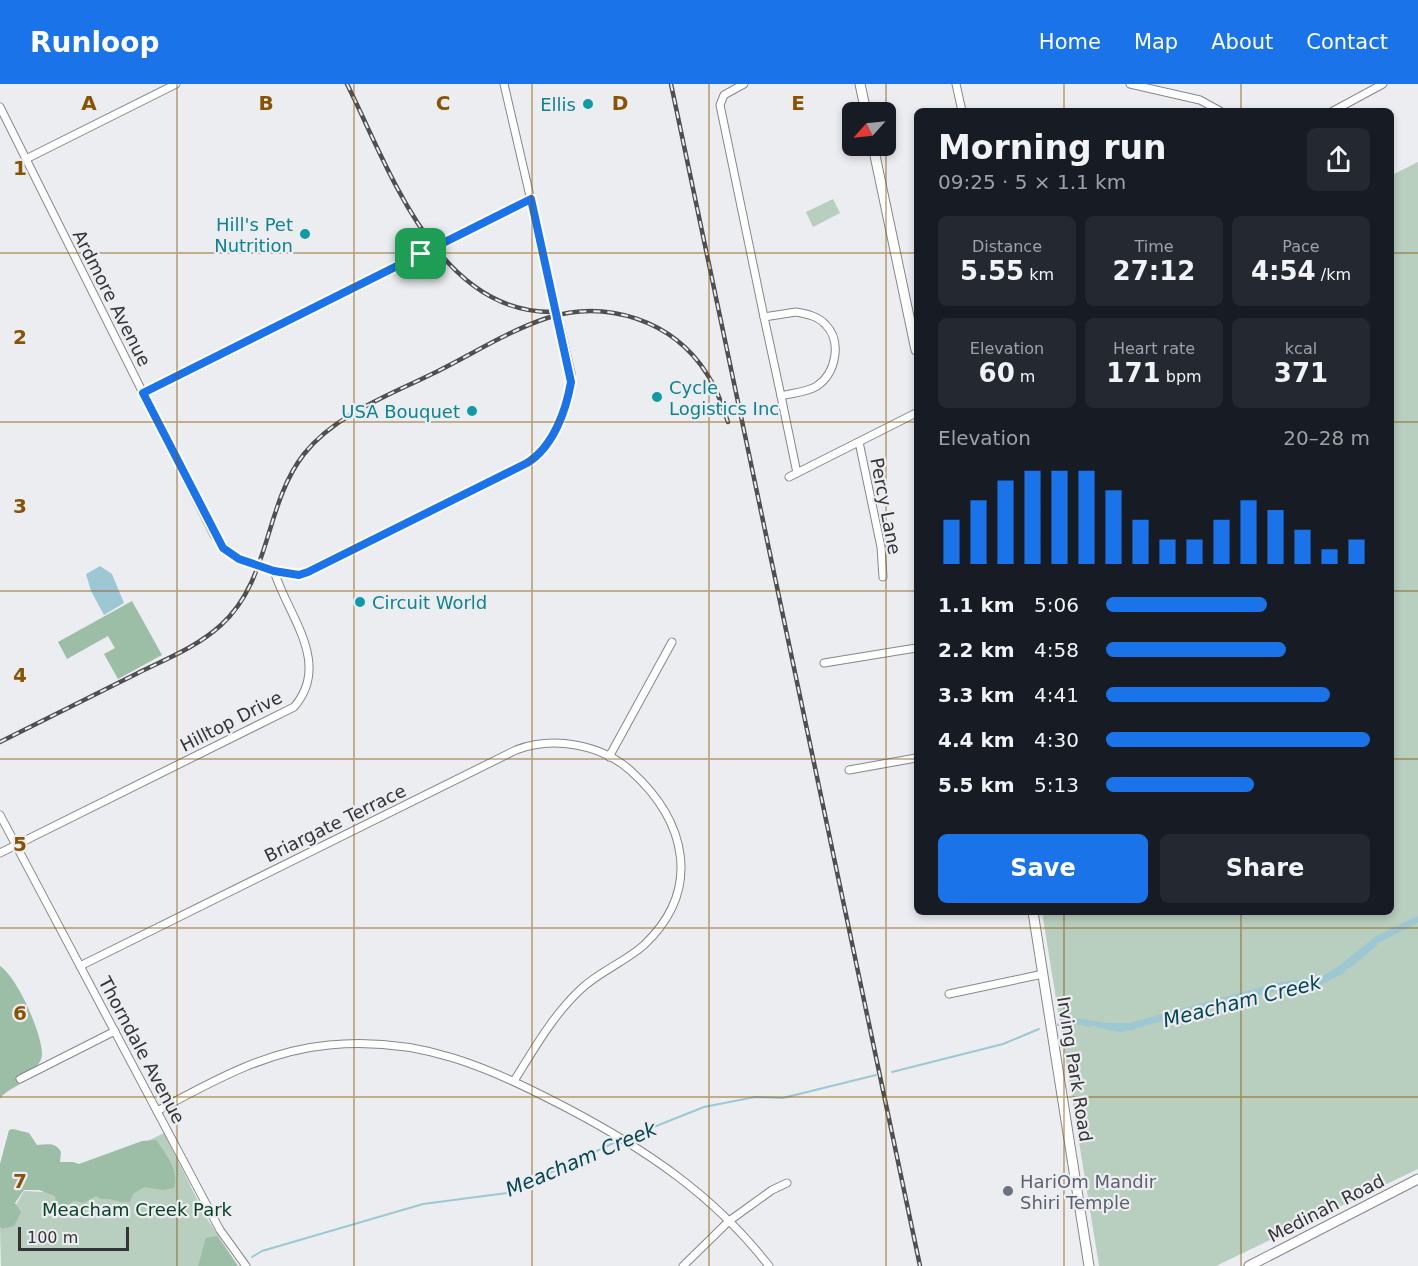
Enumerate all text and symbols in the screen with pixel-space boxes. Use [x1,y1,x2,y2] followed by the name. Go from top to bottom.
[30,26,160,59] text: Runloop
[1039,30,1101,54] text: Home
[1134,30,1178,54] text: Map
[1211,30,1273,54] text: About
[1306,30,1388,54] text: Contact
[81,91,97,115] text: A
[258,91,274,115] text: B
[436,91,450,115] text: C
[612,91,628,115] text: D
[791,91,805,115] text: E
[540,94,576,115] place label: Ellis
[581,97,595,111] marker: Ellis
[842,102,896,156] north arrow
[842,102,896,156] map controls
[938,128,1166,167] text: Morning run
[1307,128,1370,191] button: share
[13,156,27,180] text: 1
[938,170,1126,194] text: 09:25 · 5 × 1.1 km
[214,214,293,256] place label: Hill's Pet Nutrition
[69,226,155,370] street label: Ardmore Avenue
[298,227,312,241] marker: Hill's Pet Nutrition
[395,228,446,279] pin
[404,237,437,270] icon: arrive
[972,237,1042,256] text: Distance
[1134,237,1174,256] text: Time
[1282,237,1320,256] text: Pace
[960,256,1024,286] text: 5.55
[1113,256,1195,286] text: 27:12
[1251,256,1316,286] text: 4:54
[1024,265,1054,284] text: km
[1316,265,1351,284] text: /km
[13,325,27,349] text: 2
[970,339,1044,358] text: Elevation
[1113,339,1195,358] text: Heart rate
[1285,339,1317,358] text: kcal
[979,358,1015,388] text: 60
[1106,358,1161,388] text: 171
[1274,358,1328,388] text: 371
[1015,367,1035,386] text: m
[1161,367,1202,386] text: bpm
[669,377,779,419] place label: Cycle Logistics Inc
[650,390,664,404] marker: Cycle Logistics Inc
[341,401,460,422] place label: USA Bouquet
[465,404,479,418] marker: USA Bouquet
[938,426,1031,450] text: Elevation
[1283,426,1370,450] text: 20–28 m
[866,456,906,556] street label: Percy Lane
[13,494,27,518] text: 3
[372,592,487,613] place label: Circuit World
[938,593,1015,617] text: 1.1 km
[1034,593,1079,617] text: 5:06
[353,595,367,609] marker: Circuit World
[938,638,1015,662] text: 2.2 km
[1034,638,1079,662] text: 4:58
[13,663,27,687] text: 4
[938,683,1015,707] text: 3.3 km
[1034,683,1079,707] text: 4:41
[176,686,286,756] street label: Hilltop Drive
[938,728,1015,752] text: 4.4 km
[1034,728,1079,752] text: 4:30
[938,773,1015,797] text: 5.5 km
[1034,773,1079,797] text: 5:13
[261,780,409,866] street label: Briargate Terrace
[13,832,27,856] text: 5
[938,834,1148,903] button: Save
[1160,834,1370,903] button: Share
[1161,969,1325,1032] water label: Meacham Creek
[94,972,190,1127] street label: Thorndale Avenue
[1053,995,1097,1143] street label: Irving Park Road
[13,1001,27,1025] text: 6
[502,1116,662,1202] water label: Meacham Creek
[13,1169,27,1193] text: 7
[1264,1170,1388,1246] street label: Medinah Road
[1020,1171,1157,1213] place label: HariOm Mandir Shiri Temple
[1001,1184,1015,1198] marker: HariOm Mandir Shiri Temple
[42,1199,233,1220] park label: Meacham Creek Park
[18,1224,129,1252] scale bar
[27,1228,78,1247] text: 100 m

